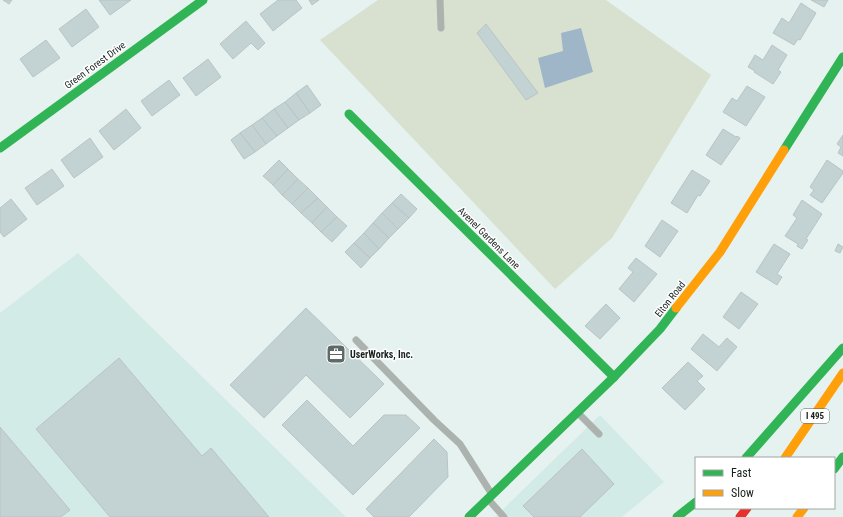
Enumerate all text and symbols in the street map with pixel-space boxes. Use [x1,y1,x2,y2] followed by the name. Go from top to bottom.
[62,39,128,91] street label: Green Forest Drive
[456,205,522,271] street label: Avenel Gardens Lane
[653,279,687,319] street label: Elton Road
[325,343,347,365] office icon: UserWorks, Inc.
[350,349,413,361] place label: UserWorks, Inc.
[801,409,829,423] road number: I 495
[695,457,835,509] legend
[731,466,752,480] text: Fast
[731,486,754,500] text: Slow

